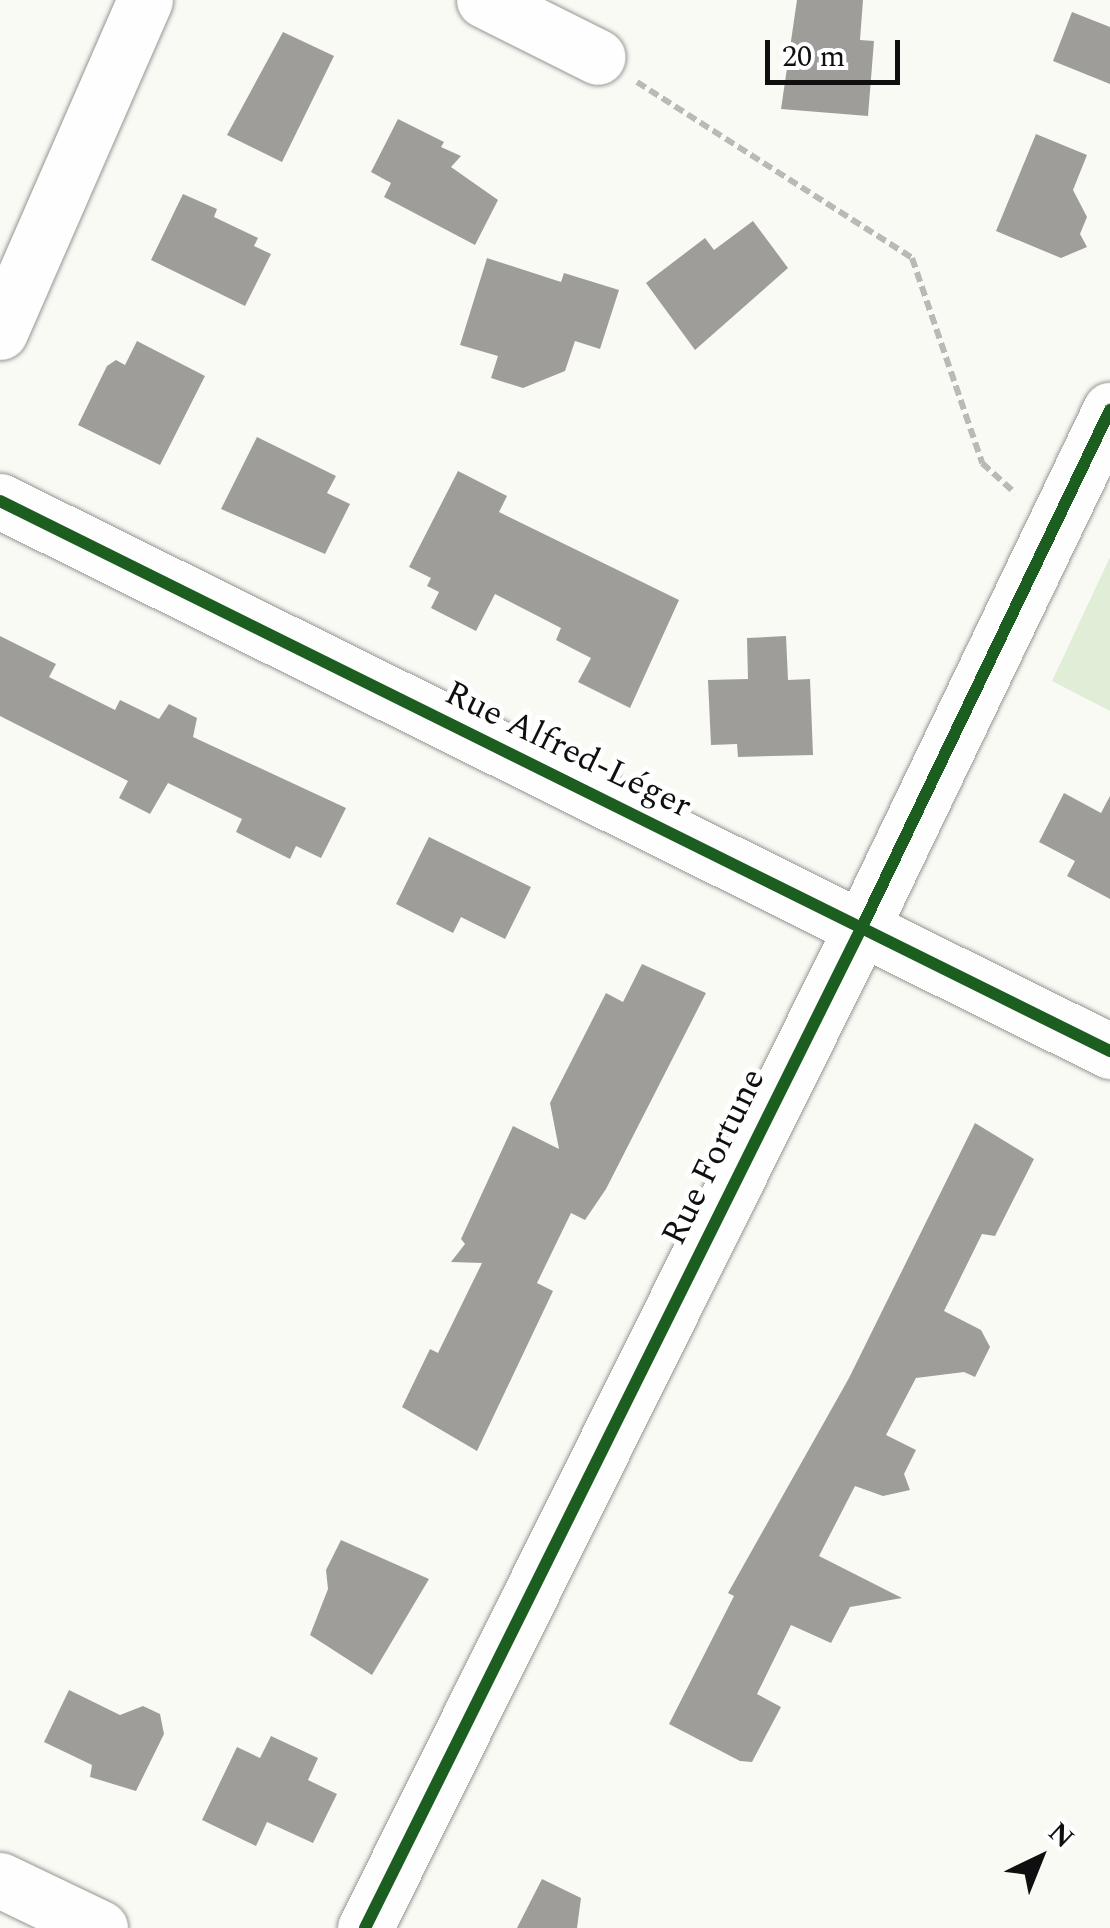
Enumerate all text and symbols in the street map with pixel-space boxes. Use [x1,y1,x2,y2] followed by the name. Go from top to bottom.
[770,20,905,82] scale bar
[782,34,845,80] text: 20 m
[438,672,698,828] street label: Rue Alfred-Léger
[653,1062,775,1252] street label: Rue Fortune
[990,1808,1090,1908] north arrow
[1038,1812,1084,1859] text: N

